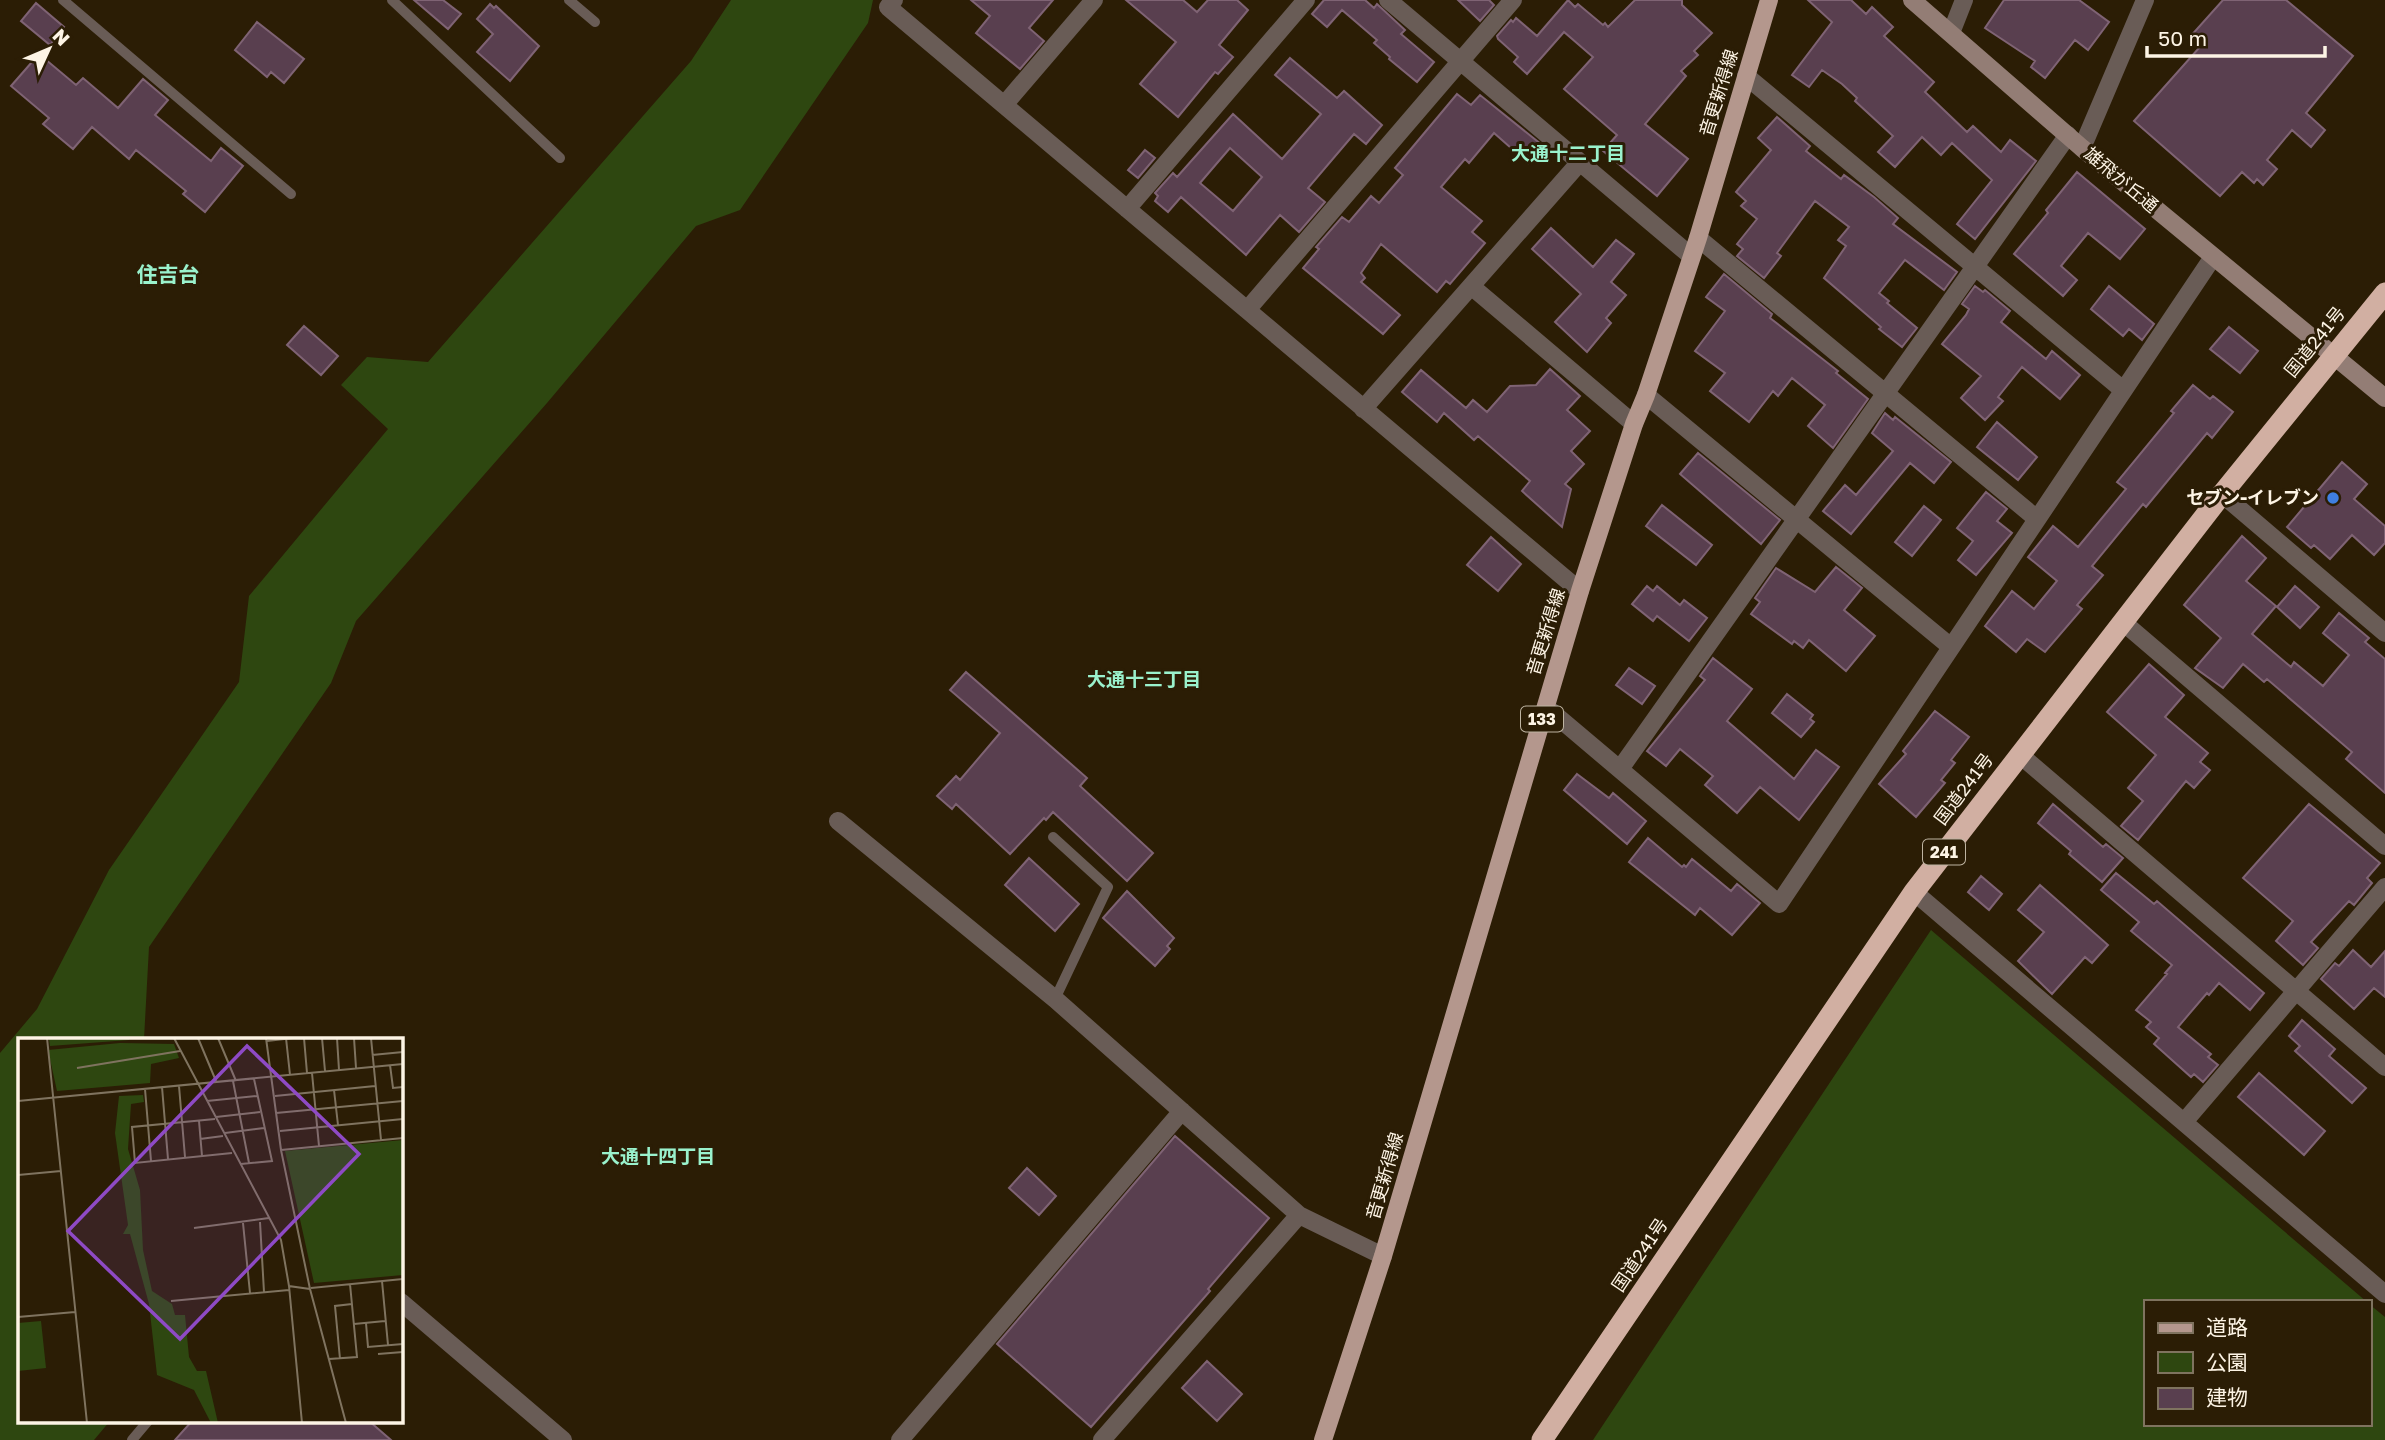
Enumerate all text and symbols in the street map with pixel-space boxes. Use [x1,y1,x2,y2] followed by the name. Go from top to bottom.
[14,14,84,84] north arrow
[2147,14,2326,58] scale bar
[48,24,75,50] text: N
[2158,25,2207,51] text: 50 m
[1694,46,1742,139] street label: 音更新得線
[1511,141,1625,164] district label: 大通十二丁目
[2080,142,2163,217] street label: 雄飛が丘通
[137,261,200,287] district label: 住吉台
[2279,302,2349,381] street label: 国道241号
[2186,486,2319,508] place label: セブン-イレブン
[2325,490,2341,506] marker: セブン-イレブン
[1521,585,1569,678] street label: 音更新得線
[1087,667,1201,690] district label: 大通十三丁目
[1521,706,1563,732] road number: 133
[1929,748,1997,829] street label: 国道241号
[1923,839,1965,864] road number: 241
[18,1038,402,1422] inset map
[1361,1129,1407,1222] street label: 音更新得線
[601,1144,715,1167] district label: 大通十四丁目
[1607,1213,1672,1295] street label: 国道241号
[2144,1300,2371,1426] legend
[2206,1314,2248,1340] text: 道路
[2206,1349,2248,1375] text: 公園
[2206,1384,2248,1410] text: 建物

